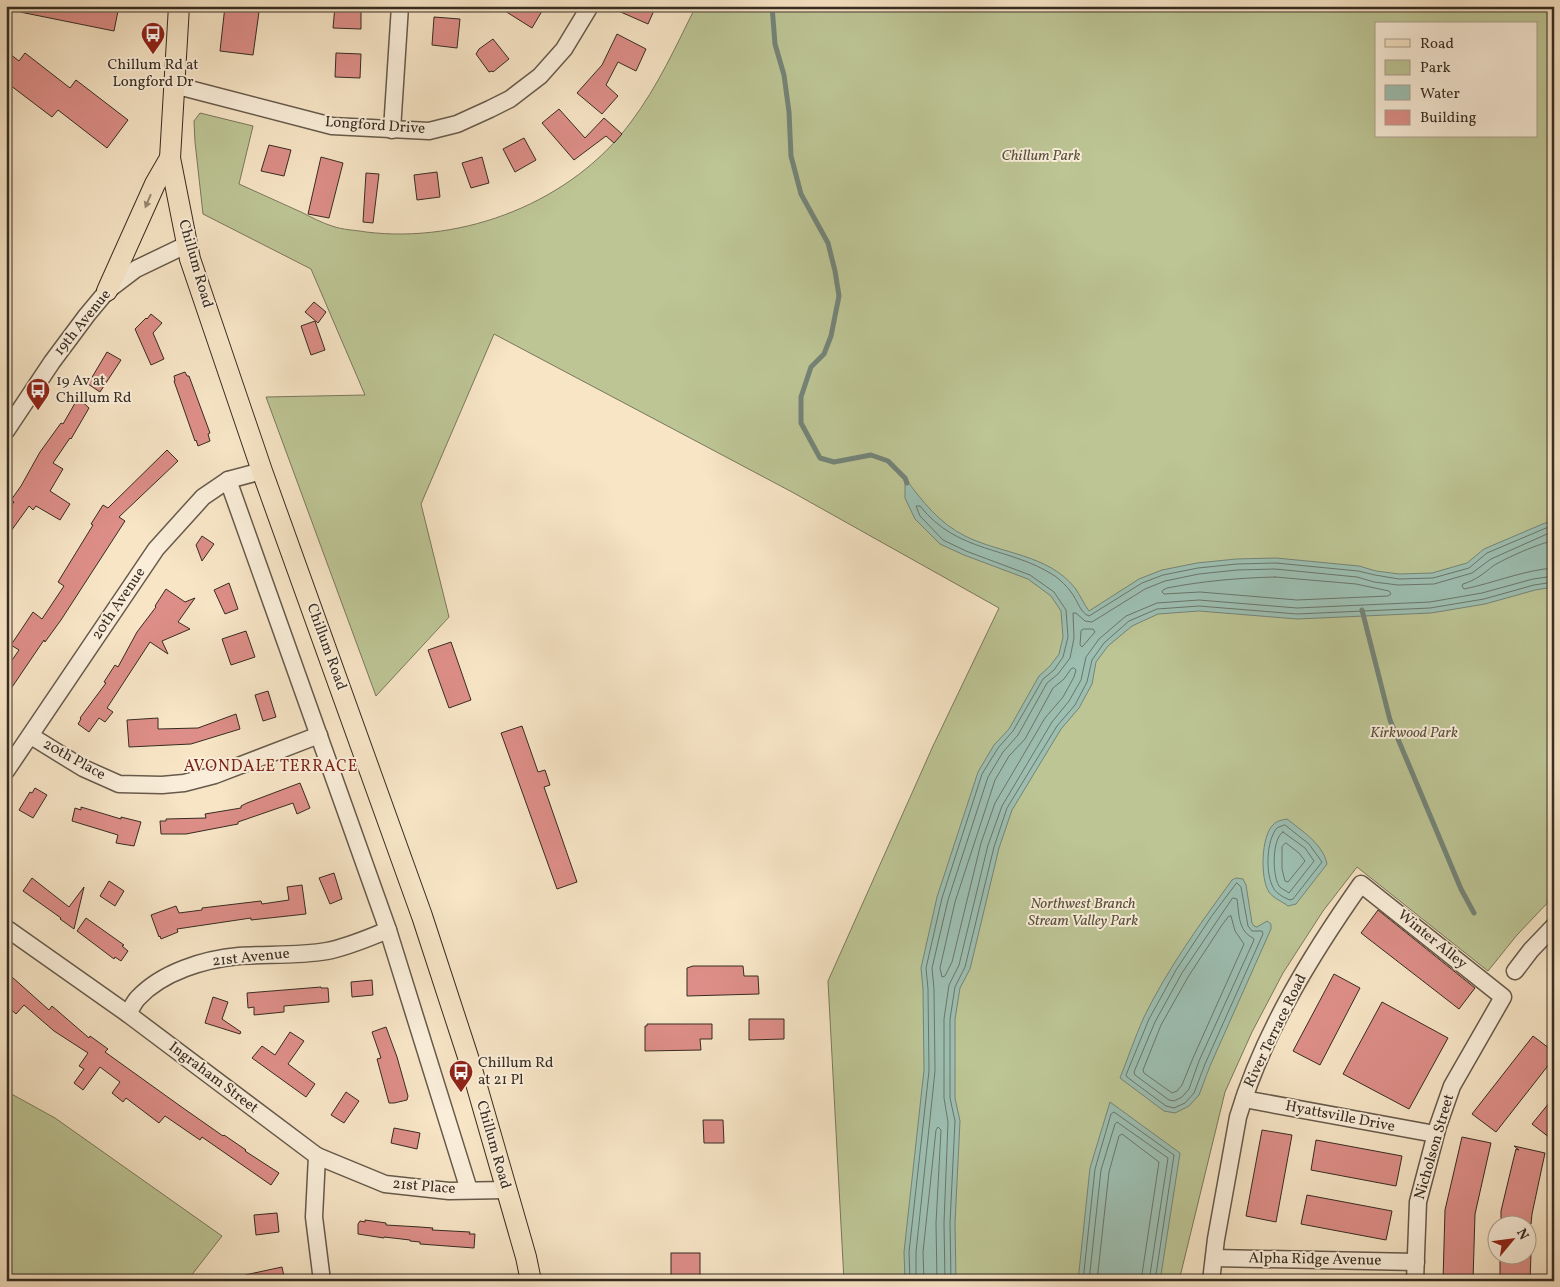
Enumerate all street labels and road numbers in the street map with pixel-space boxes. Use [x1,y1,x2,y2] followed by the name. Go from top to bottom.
[324,112,426,140] street label: Longford Drive
[172,217,218,311] street label: Chillum Road
[50,285,116,361] street label: 19th Avenue
[87,564,151,644] street label: 20th Avenue
[301,601,351,693] street label: Chillum Road
[39,734,109,786] street label: 20th Place
[1393,905,1471,975] street label: Winter Alley
[211,943,291,973] street label: 21st Avenue
[1239,971,1313,1091] street label: River Terrace Road
[164,1037,262,1119] street label: Ingraham Street
[1410,1092,1460,1202] street label: Nicholson Street
[1283,1096,1397,1138] street label: Hyattsville Drive
[470,1098,516,1192] street label: Chillum Road
[392,1174,456,1200] street label: 21st Place
[1248,1248,1382,1272] street label: Alpha Ridge Avenue

